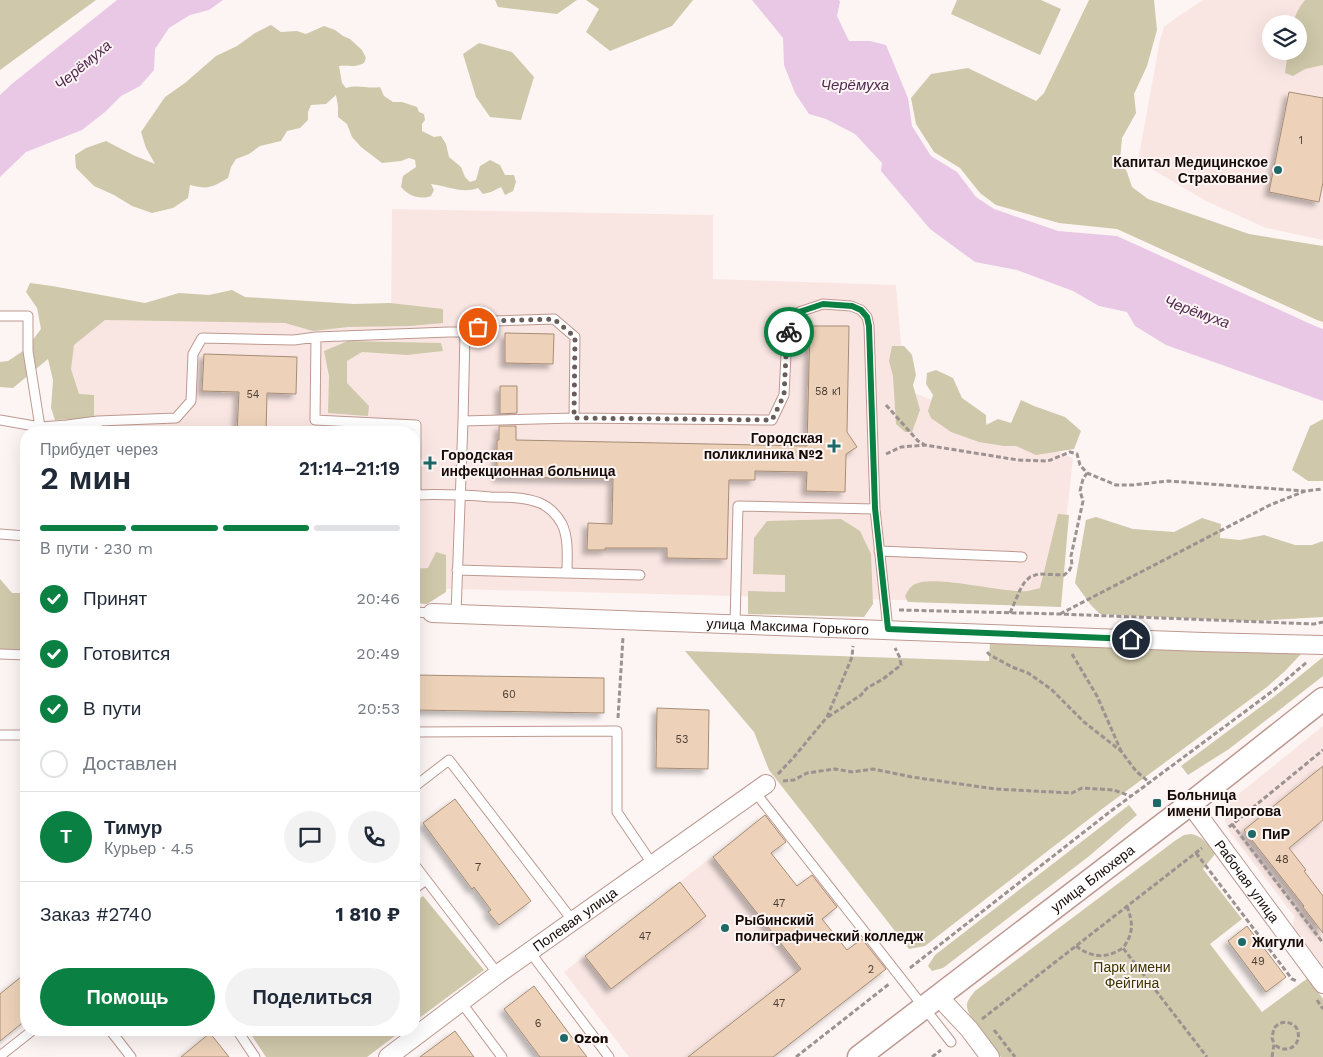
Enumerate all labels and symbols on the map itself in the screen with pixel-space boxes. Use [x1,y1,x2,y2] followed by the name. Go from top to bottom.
[51,36,115,94] water label: Черёмуха
[821,76,889,94] water label: Черёмуха
[1299,134,1303,147] house number: 1
[1113,154,1268,186] place label: Капитал Медицинское Страхование
[1272,164,1284,176] marker: Капитал Медицинское Страхование
[1162,292,1232,332] water label: Черёмуха
[457,306,499,348] pin
[764,307,814,357] courier
[815,385,841,398] house number: 58 к1
[246,388,260,401] house number: 54
[704,430,823,462] place label: Городская поликлиника №2
[827,439,841,453] marker: Городская поликлиника №2
[441,447,616,479] place label: Городская инфекционная больница
[423,456,437,470] marker: Городская инфекционная больница
[706,615,869,637] street label: улица Максима Горького
[1110,618,1152,660] pin
[502,688,516,701] house number: 60
[676,733,688,746] house number: 53
[1167,787,1281,819] place label: Больница имени Пирогова
[1151,797,1163,809] marker: Больница имени Пирогова
[1262,826,1290,842] place label: ПиР
[1246,828,1258,840] marker: ПиР
[1211,837,1283,926] street label: Рабочая улица
[1048,841,1138,916] street label: улица Блюхера
[1275,853,1289,866] house number: 48
[475,861,481,874] house number: 7
[530,884,620,955] street label: Полевая улица
[773,897,785,910] house number: 47
[735,912,924,944] place label: Рыбинский полиграфический колледж
[719,922,731,934] marker: Рыбинский полиграфический колледж
[639,930,651,943] house number: 47
[1251,934,1304,950] place label: Жигули
[1236,936,1248,948] marker: Жигули
[1251,955,1265,968] house number: 49
[1093,959,1171,991] park label: Парк имени Фейгина
[868,963,874,976] house number: 2
[773,997,785,1010] house number: 47
[535,1017,542,1030] house number: 6
[574,1030,609,1046] place label: Ozon
[558,1032,570,1044] marker: Ozon

